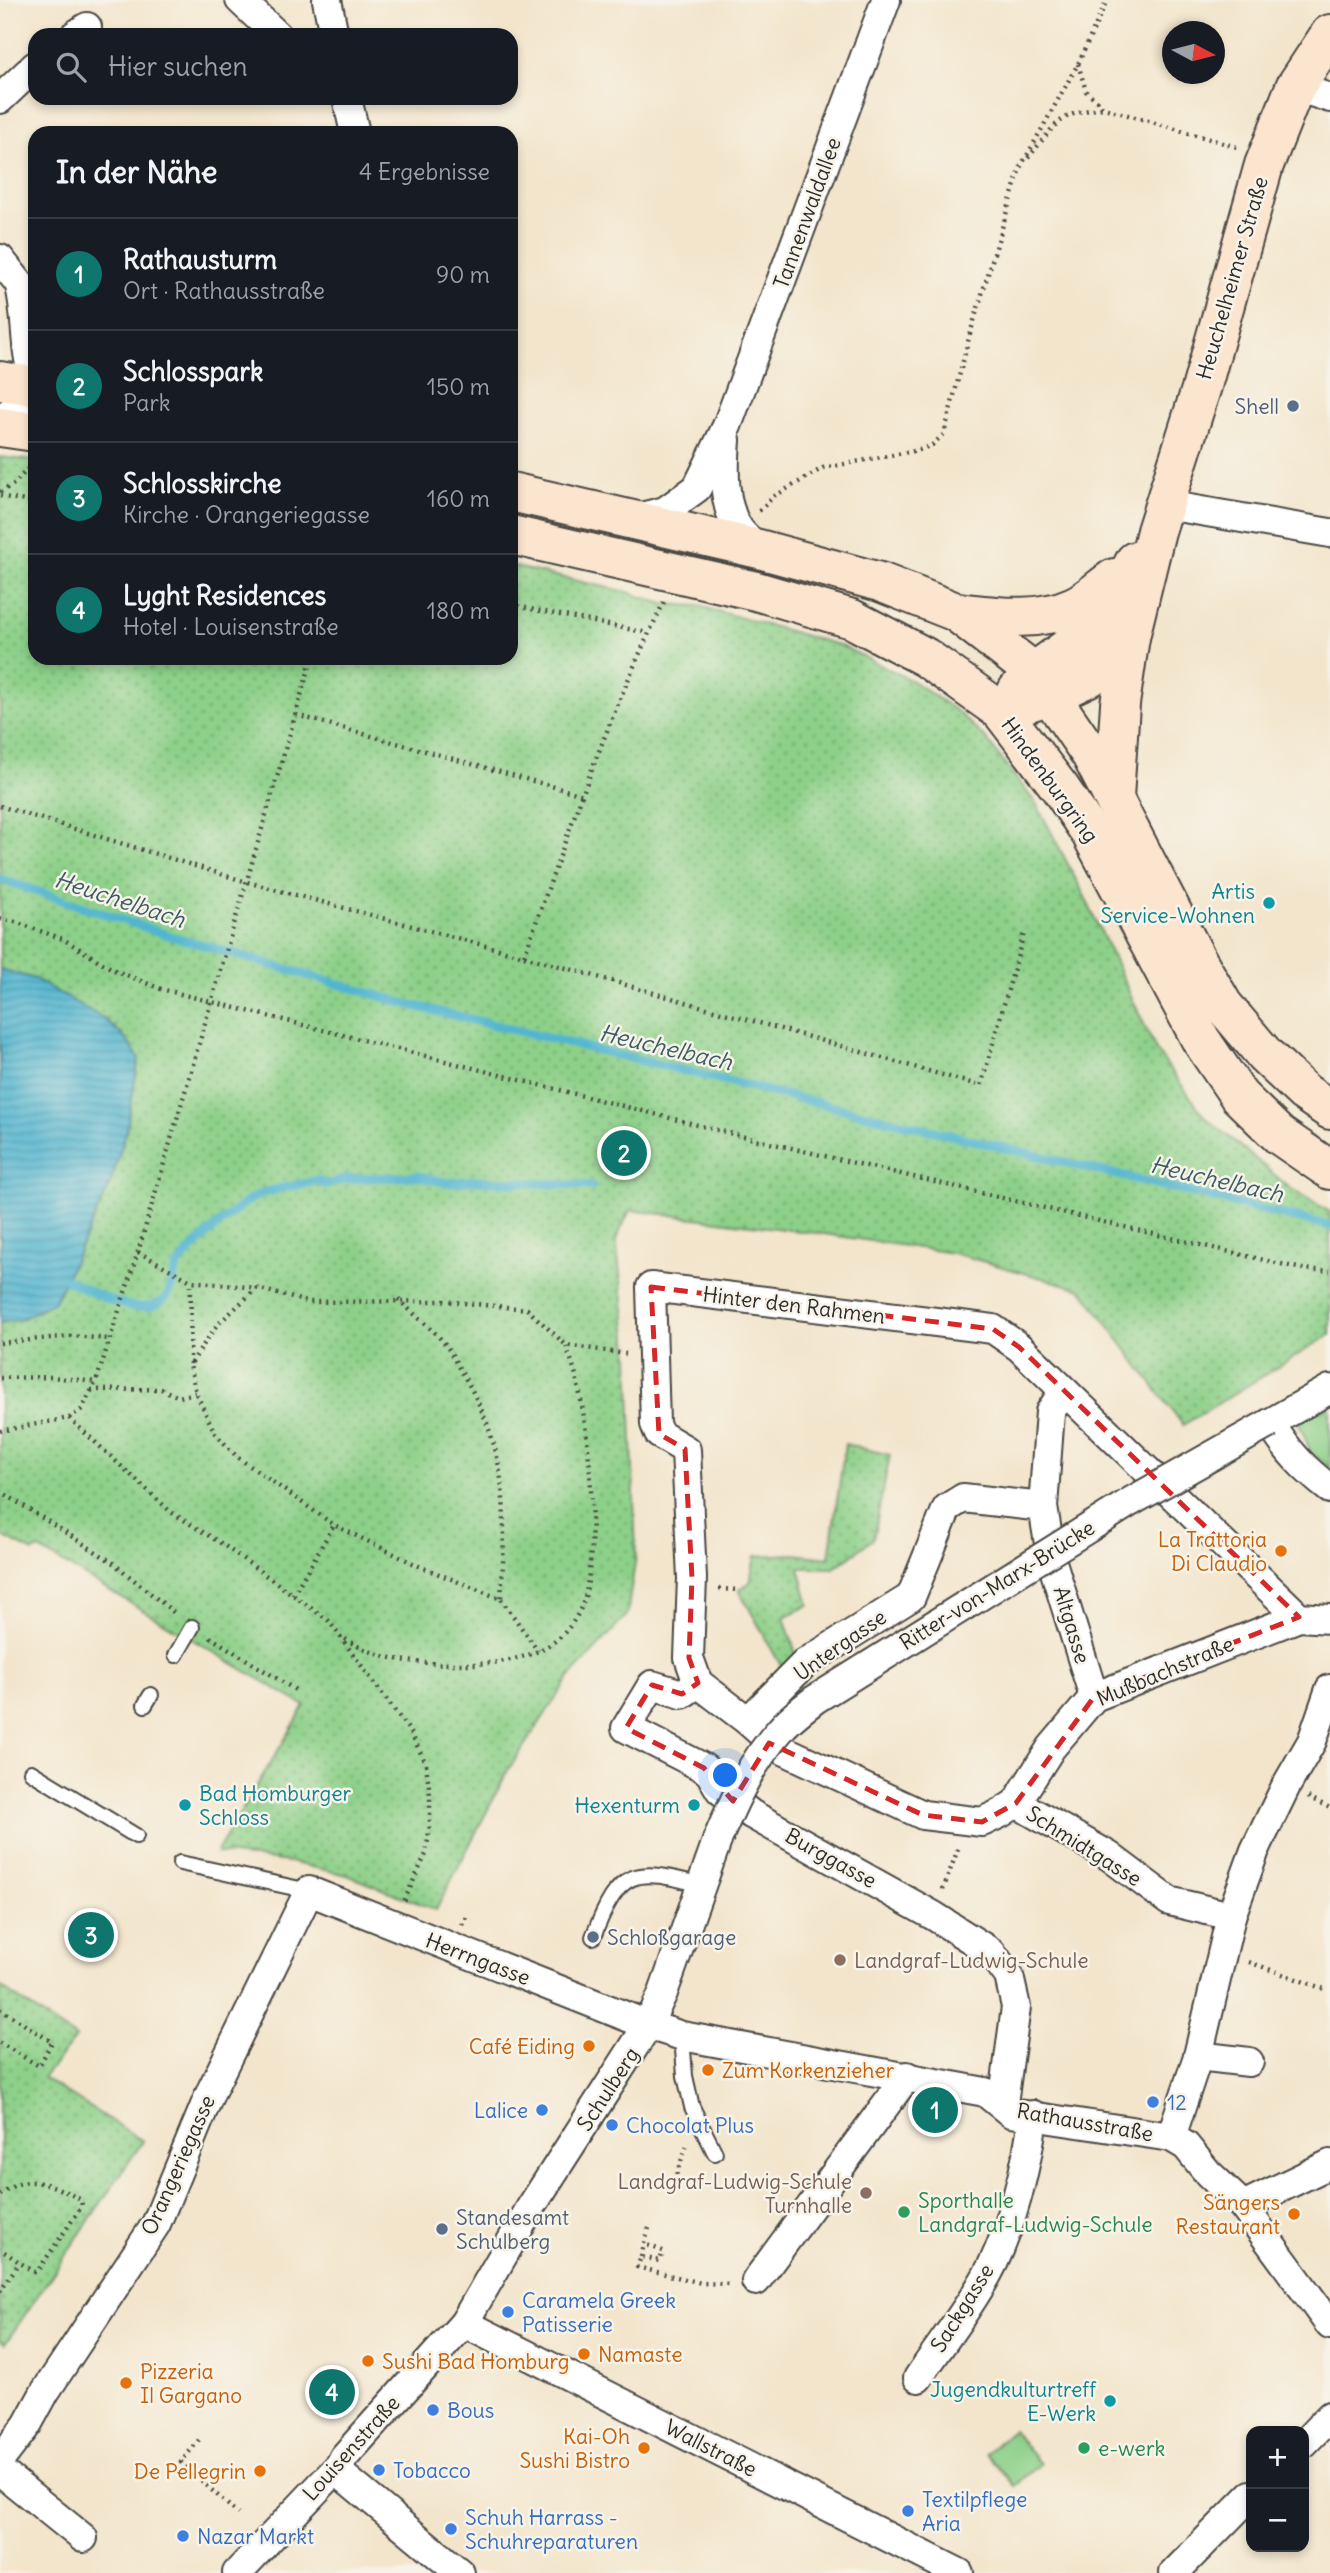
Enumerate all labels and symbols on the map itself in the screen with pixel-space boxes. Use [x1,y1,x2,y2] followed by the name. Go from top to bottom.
[1162,21,1225,84] north arrow
[767,134,847,292] street label: Tannenwaldallee
[1190,173,1274,383] street label: Heuchelheimer Straße
[1234,393,1279,420] place label: Shell
[1285,398,1301,414] marker: Shell
[995,712,1105,848] street label: Hindenburgring
[51,864,190,934] water label: Heuchelbach
[1101,878,1255,929] place label: Artis Service-Wohnen
[1261,895,1277,911] marker: Artis Service-Wohnen
[597,1018,736,1077] water label: Heuchelbach
[601,1127,647,1179] pin: 2
[1148,1150,1287,1209] water label: Heuchelbach
[701,1280,887,1330] street label: Hinter den Rahmen
[894,1514,1100,1656] street label: Ritter-von-Marx-Brücke
[1158,1526,1267,1577] place label: La Trattoria Di Claudio
[1273,1543,1289,1559] marker: La Trattoria Di Claudio
[1047,1583,1097,1667] street label: Altgasse
[789,1603,891,1687] street label: Untergasse
[1092,1630,1238,1712] street label: Mußbachstraße
[708,1758,742,1792] your location
[199,1780,352,1831] place label: Bad Homburger Schloss
[574,1792,680,1819] place label: Hexenturm
[177,1797,193,1813] marker: Bad Homburger Schloss
[686,1797,702,1813] marker: Hexenturm
[1021,1800,1147,1892] street label: Schmidtgasse
[781,1822,881,1894] street label: Burggasse
[68,1909,114,1961] pin: 3
[607,1924,736,1951] place label: Schloßgarage
[422,1927,534,1991] street label: Herrngasse
[585,1929,601,1945] marker: Schloßgarage
[854,1947,1089,1974] place label: Landgraf-Ludwig-Schule
[832,1952,848,1968] marker: Landgraf-Ludwig-Schule
[469,2033,575,2060] place label: Café Eiding
[581,2038,597,2054] marker: Café Eiding
[571,2042,645,2136] street label: Schulberg
[722,2057,895,2084] place label: Zum Korkenzieher
[700,2062,716,2078] marker: Zum Korkenzieher
[912,2084,958,2136] pin: 1
[1167,2089,1187,2116] place label: 12
[135,2091,221,2239] street label: Orangeriegasse
[1145,2094,1161,2110] marker: 12
[474,2097,528,2124] place label: Lalice
[1015,2097,1155,2147] street label: Rathausstraße
[534,2102,550,2118] marker: Lalice
[626,2112,754,2139] place label: Chocolat Plus
[604,2117,620,2133] marker: Chocolat Plus
[617,2168,852,2219] place label: Landgraf-Ludwig-Schule Turnhalle
[858,2185,874,2201] marker: Landgraf-Ludwig-Schule Turnhalle
[918,2187,1153,2238] place label: Sporthalle Landgraf-Ludwig-Schule
[1176,2189,1280,2240] place label: Sängers Restaurant
[456,2204,569,2255] place label: Standesamt Schulberg
[896,2204,912,2220] marker: Sporthalle Landgraf-Ludwig-Schule
[1286,2206,1302,2222] marker: Sängers Restaurant
[434,2221,450,2237] marker: Standesamt Schulberg
[924,2259,1000,2357] street label: Sackgasse
[522,2287,676,2338] place label: Caramela Greek Patisserie
[500,2304,516,2320] marker: Caramela Greek Patisserie
[598,2341,682,2368] place label: Namaste
[576,2346,592,2362] marker: Namaste
[382,2348,570,2375] place label: Sushi Bad Homburg
[360,2353,376,2369] marker: Sushi Bad Homburg
[140,2358,242,2409] place label: Pizzeria Il Gargano
[309,2366,355,2418] pin: 4
[118,2375,134,2391] marker: Pizzeria Il Gargano
[930,2376,1097,2427] place label: Jugendkulturtreff E-Werk
[297,2390,405,2506] street label: Louisenstraße
[1102,2393,1118,2409] marker: Jugendkulturtreff E-Werk
[447,2397,494,2424] place label: Bous
[425,2402,441,2418] marker: Bous
[661,2413,761,2483] street label: Wallstraße
[519,2423,630,2474] place label: Kai-Oh Sushi Bistro
[1098,2435,1165,2462] place label: e-werk
[636,2440,652,2456] marker: Kai-Oh Sushi Bistro
[1076,2440,1092,2456] marker: e-werk
[393,2457,471,2484] place label: Tobacco
[134,2458,246,2485] place label: De Pellegrin
[371,2462,387,2478] marker: Tobacco
[252,2463,268,2479] marker: De Pellegrin
[922,2486,1027,2537] place label: Textilpflege Aria
[900,2503,916,2519] marker: Textilpflege Aria
[465,2504,638,2555] place label: Schuh Harrass - Schuhreparaturen
[443,2521,459,2537] marker: Schuh Harrass - Schuhreparaturen
[197,2523,314,2550] place label: Nazar Markt
[175,2528,191,2544] marker: Nazar Markt

